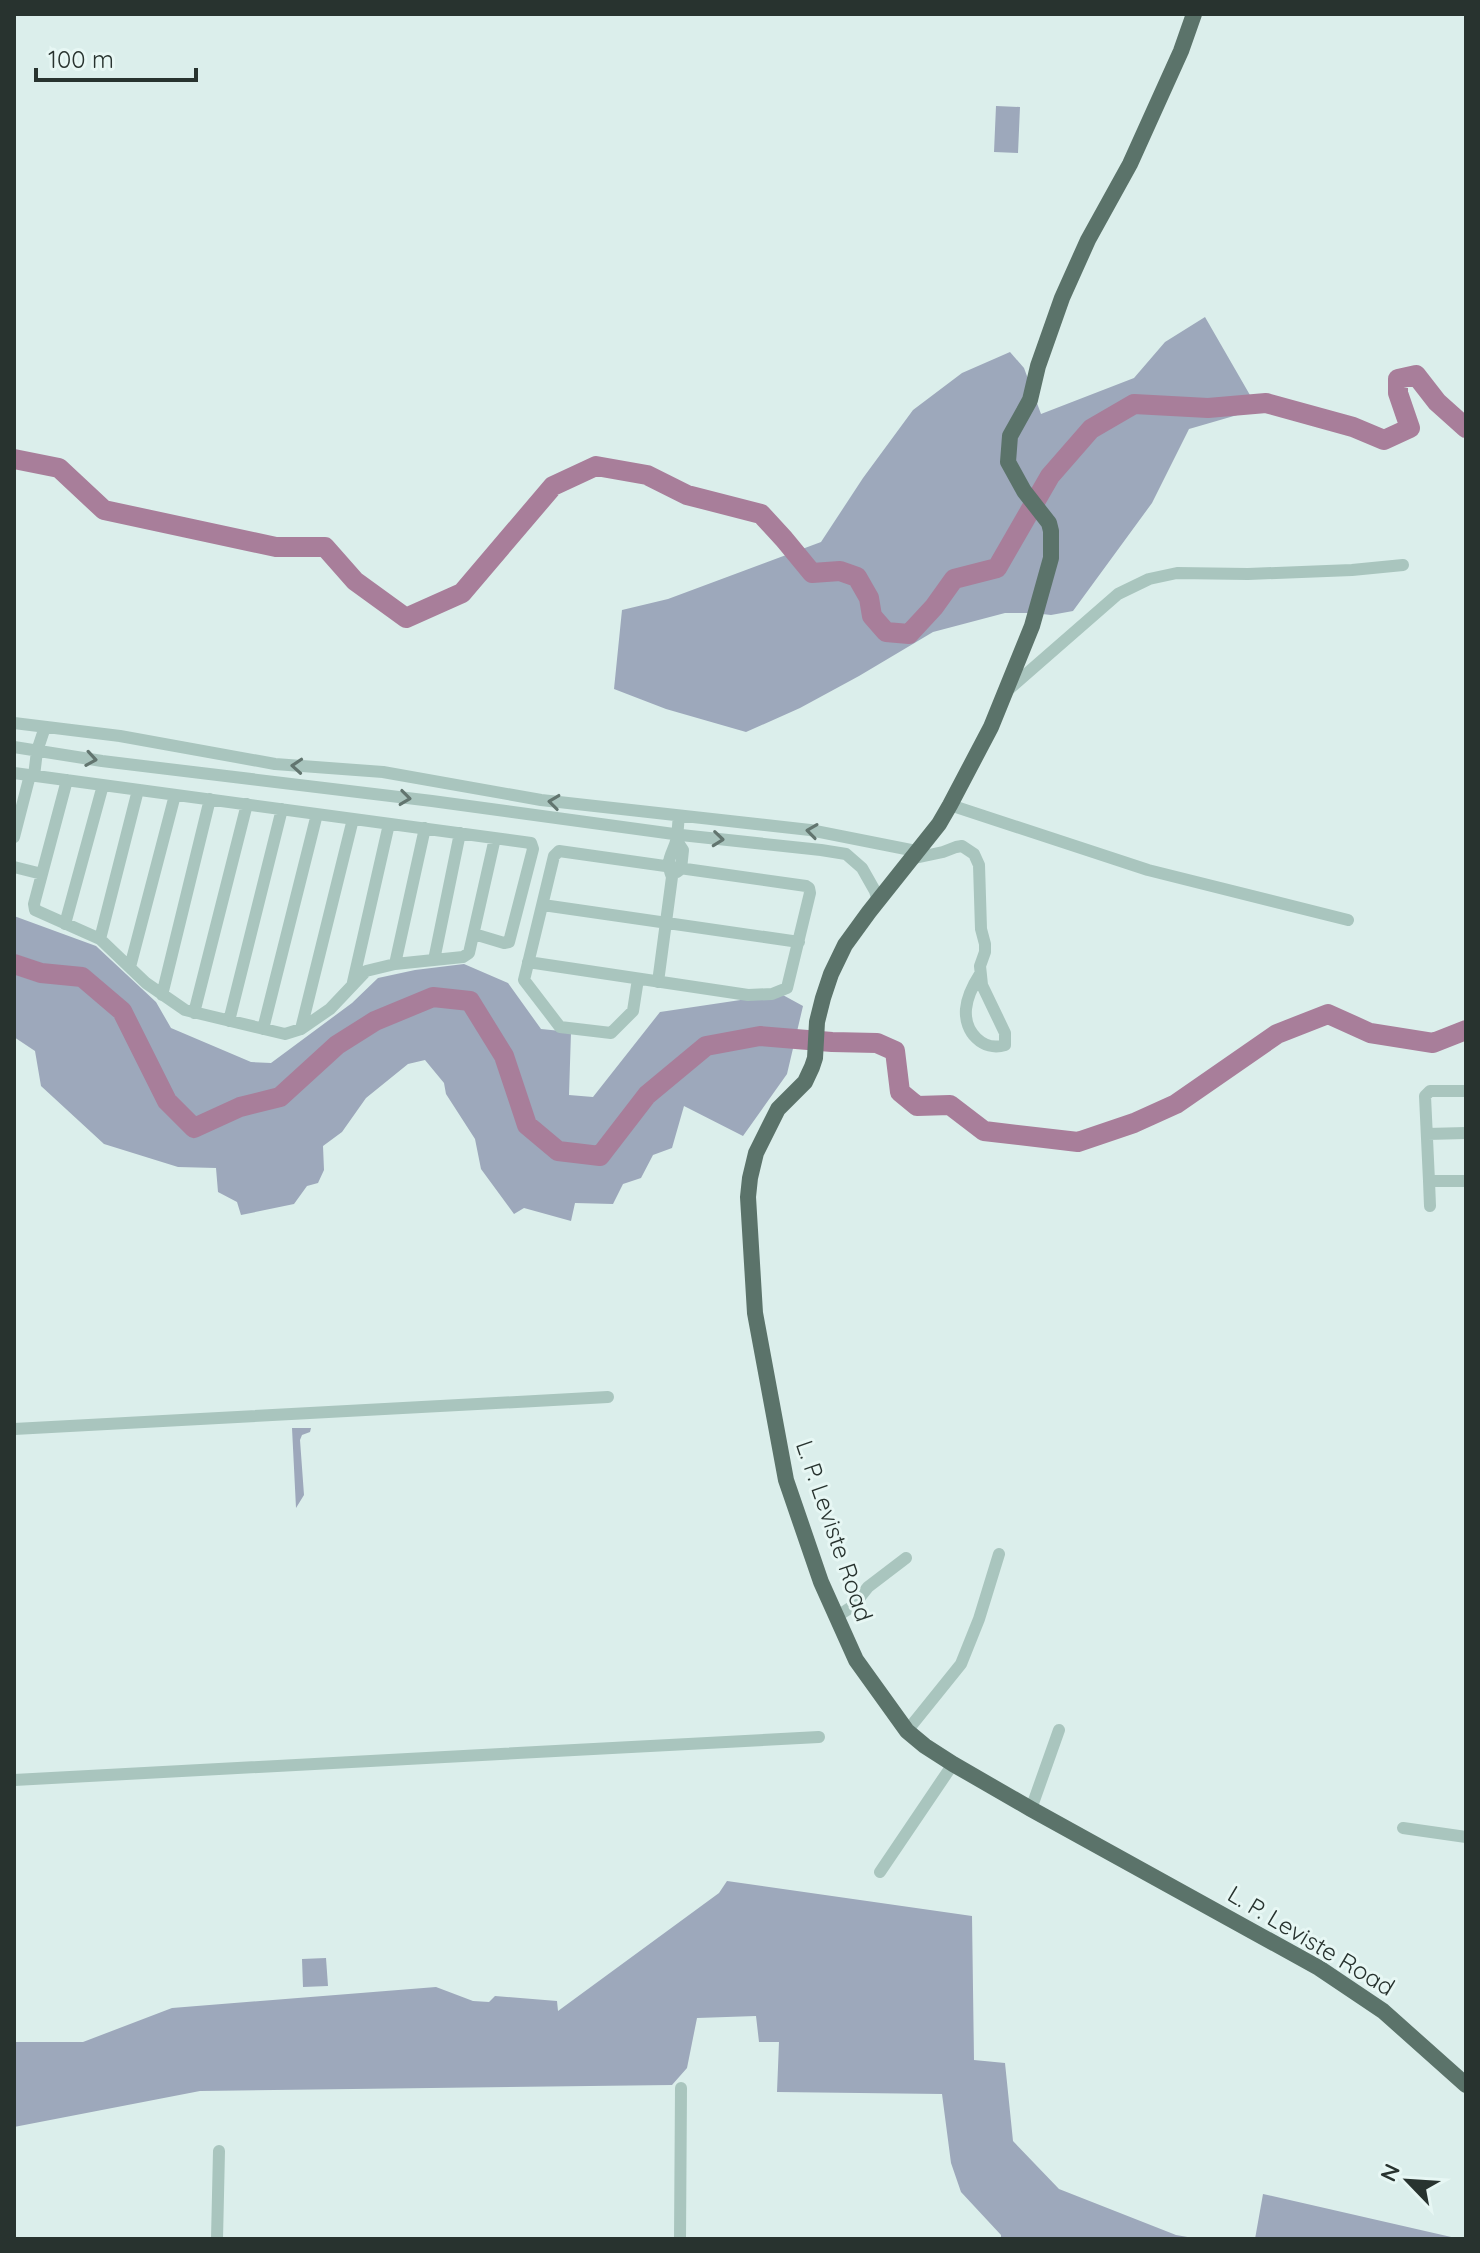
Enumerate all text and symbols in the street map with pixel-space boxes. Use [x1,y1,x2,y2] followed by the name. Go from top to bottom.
[36,32,196,82] scale bar
[48,44,114,74] text: 100 m
[84,750,98,767] one-way arrow
[290,758,303,775] one-way arrow
[398,789,412,806] one-way arrow
[547,793,560,810] one-way arrow
[806,823,819,840] one-way arrow
[712,830,725,847] one-way arrow
[790,1436,880,1625] street label: L. P. Leviste Road
[1223,1879,1400,2002] street label: L. P. Leviste Road
[1368,2141,1448,2221] north arrow
[1374,2159,1406,2186] text: N

